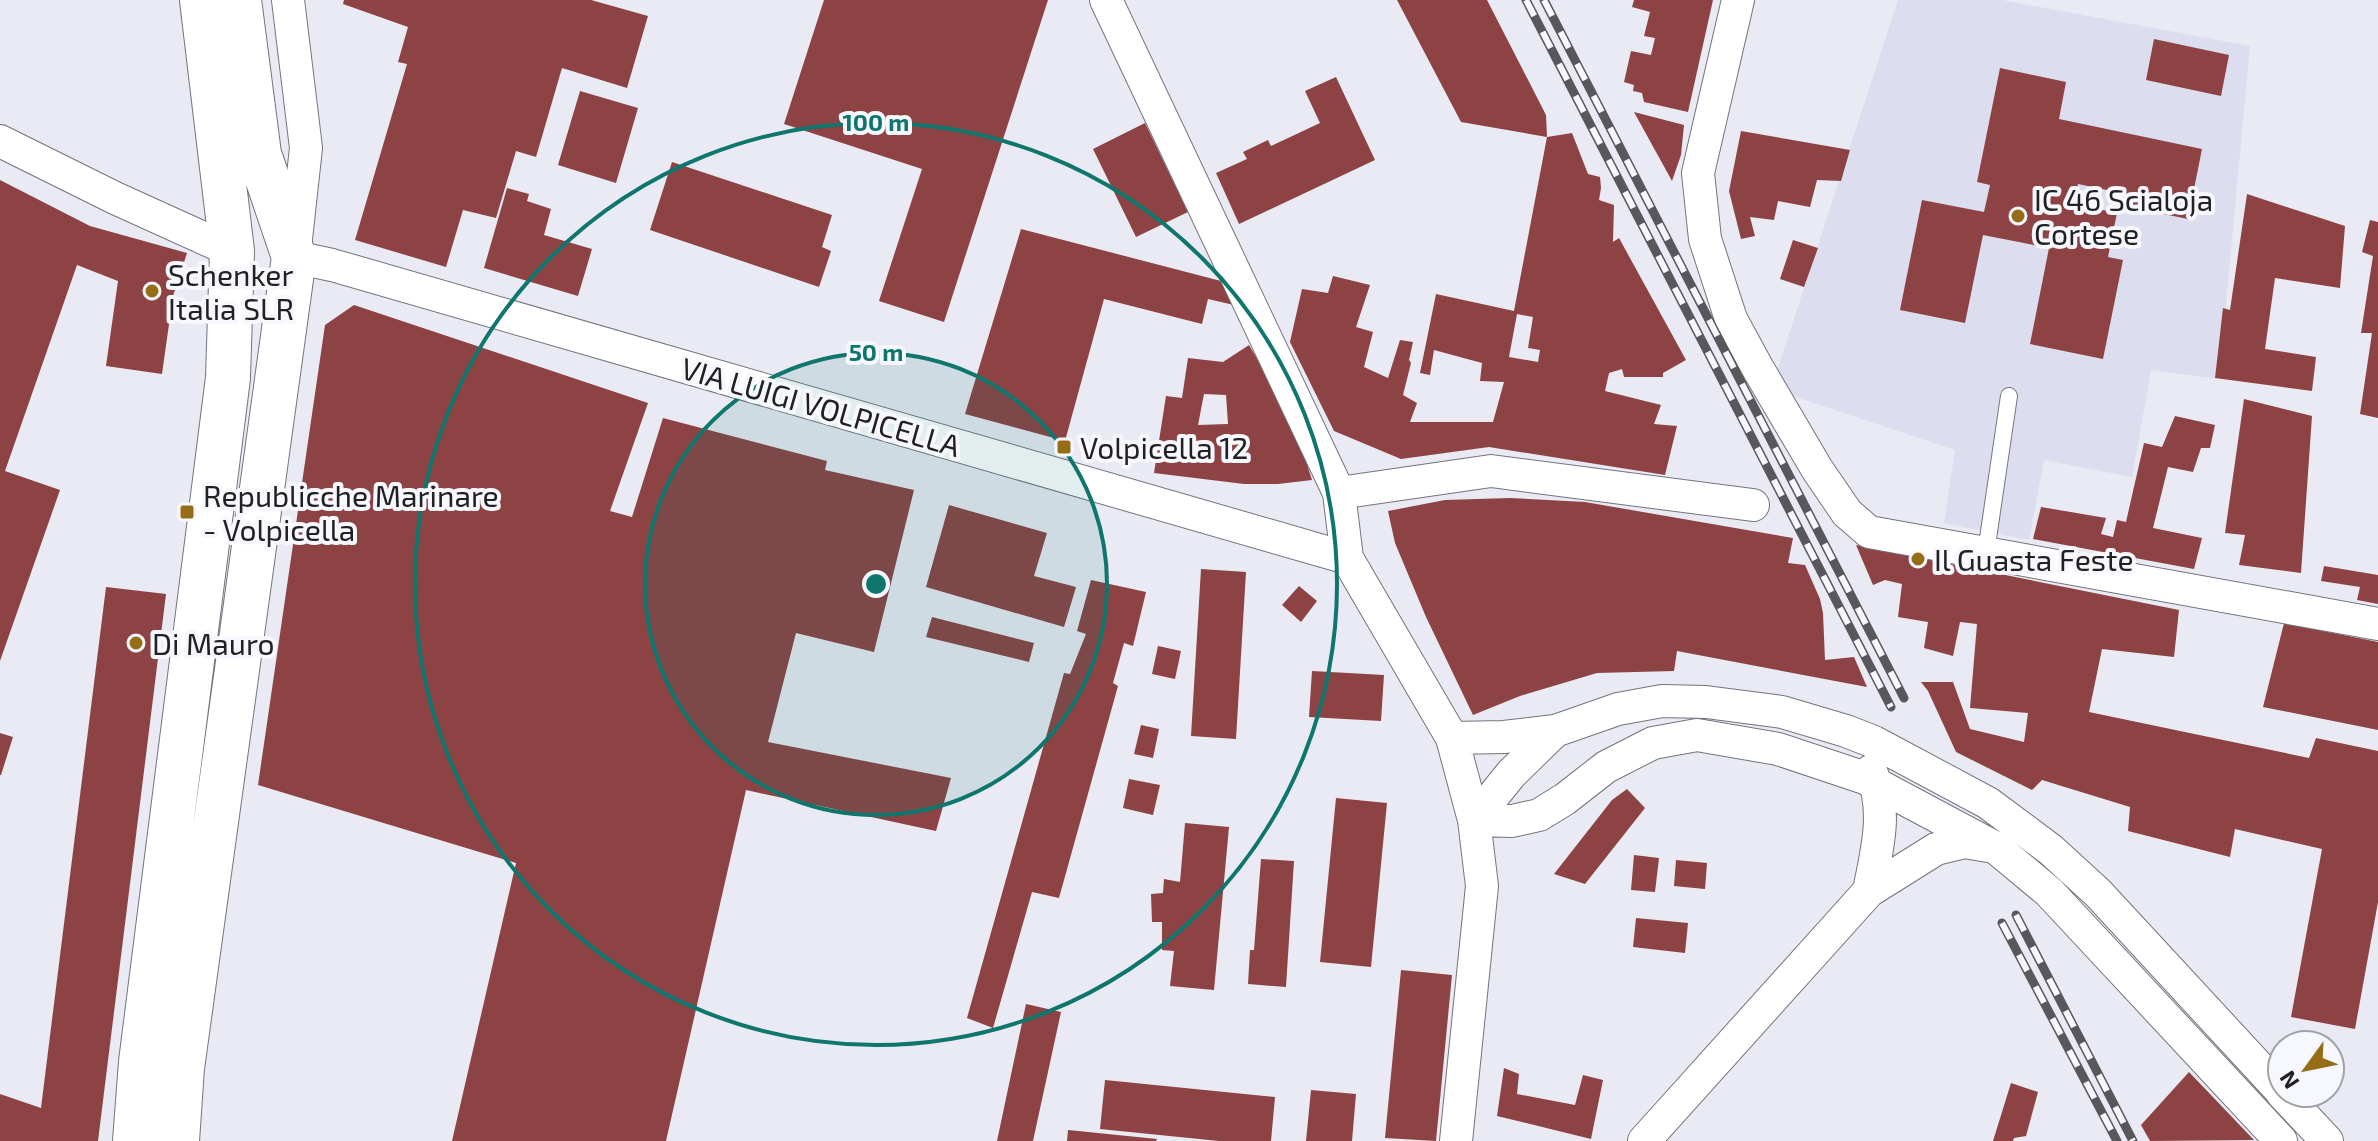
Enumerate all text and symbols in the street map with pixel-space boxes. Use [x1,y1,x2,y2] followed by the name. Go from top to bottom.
[843,107,909,136] text: 100 m
[2034,181,2213,251] place label: IC 46 Scialoja Cortese
[2009,207,2027,225] marker: IC 46 Scialoja Cortese
[168,256,294,326] place label: Schenker Italia SLR
[143,282,161,300] marker: Schenker Italia SLR
[849,337,903,366] text: 50 m
[677,349,965,463] street label: VIA LUIGI VOLPICELLA
[1080,429,1248,465] place label: Volpicella 12
[1055,438,1073,456] marker: Volpicella 12
[203,477,499,547] place label: Republicche Marinare - Volpicella
[178,503,196,521] marker: Republicche Marinare - Volpicella
[1934,541,2134,577] place label: Il Guasta Feste
[1909,550,1927,568] marker: Il Guasta Feste
[862,570,890,598] centre of rings
[152,625,275,661] place label: Di Mauro
[127,634,145,652] marker: Di Mauro
[2266,1029,2346,1109] north arrow
[2273,1067,2304,1094] text: N

